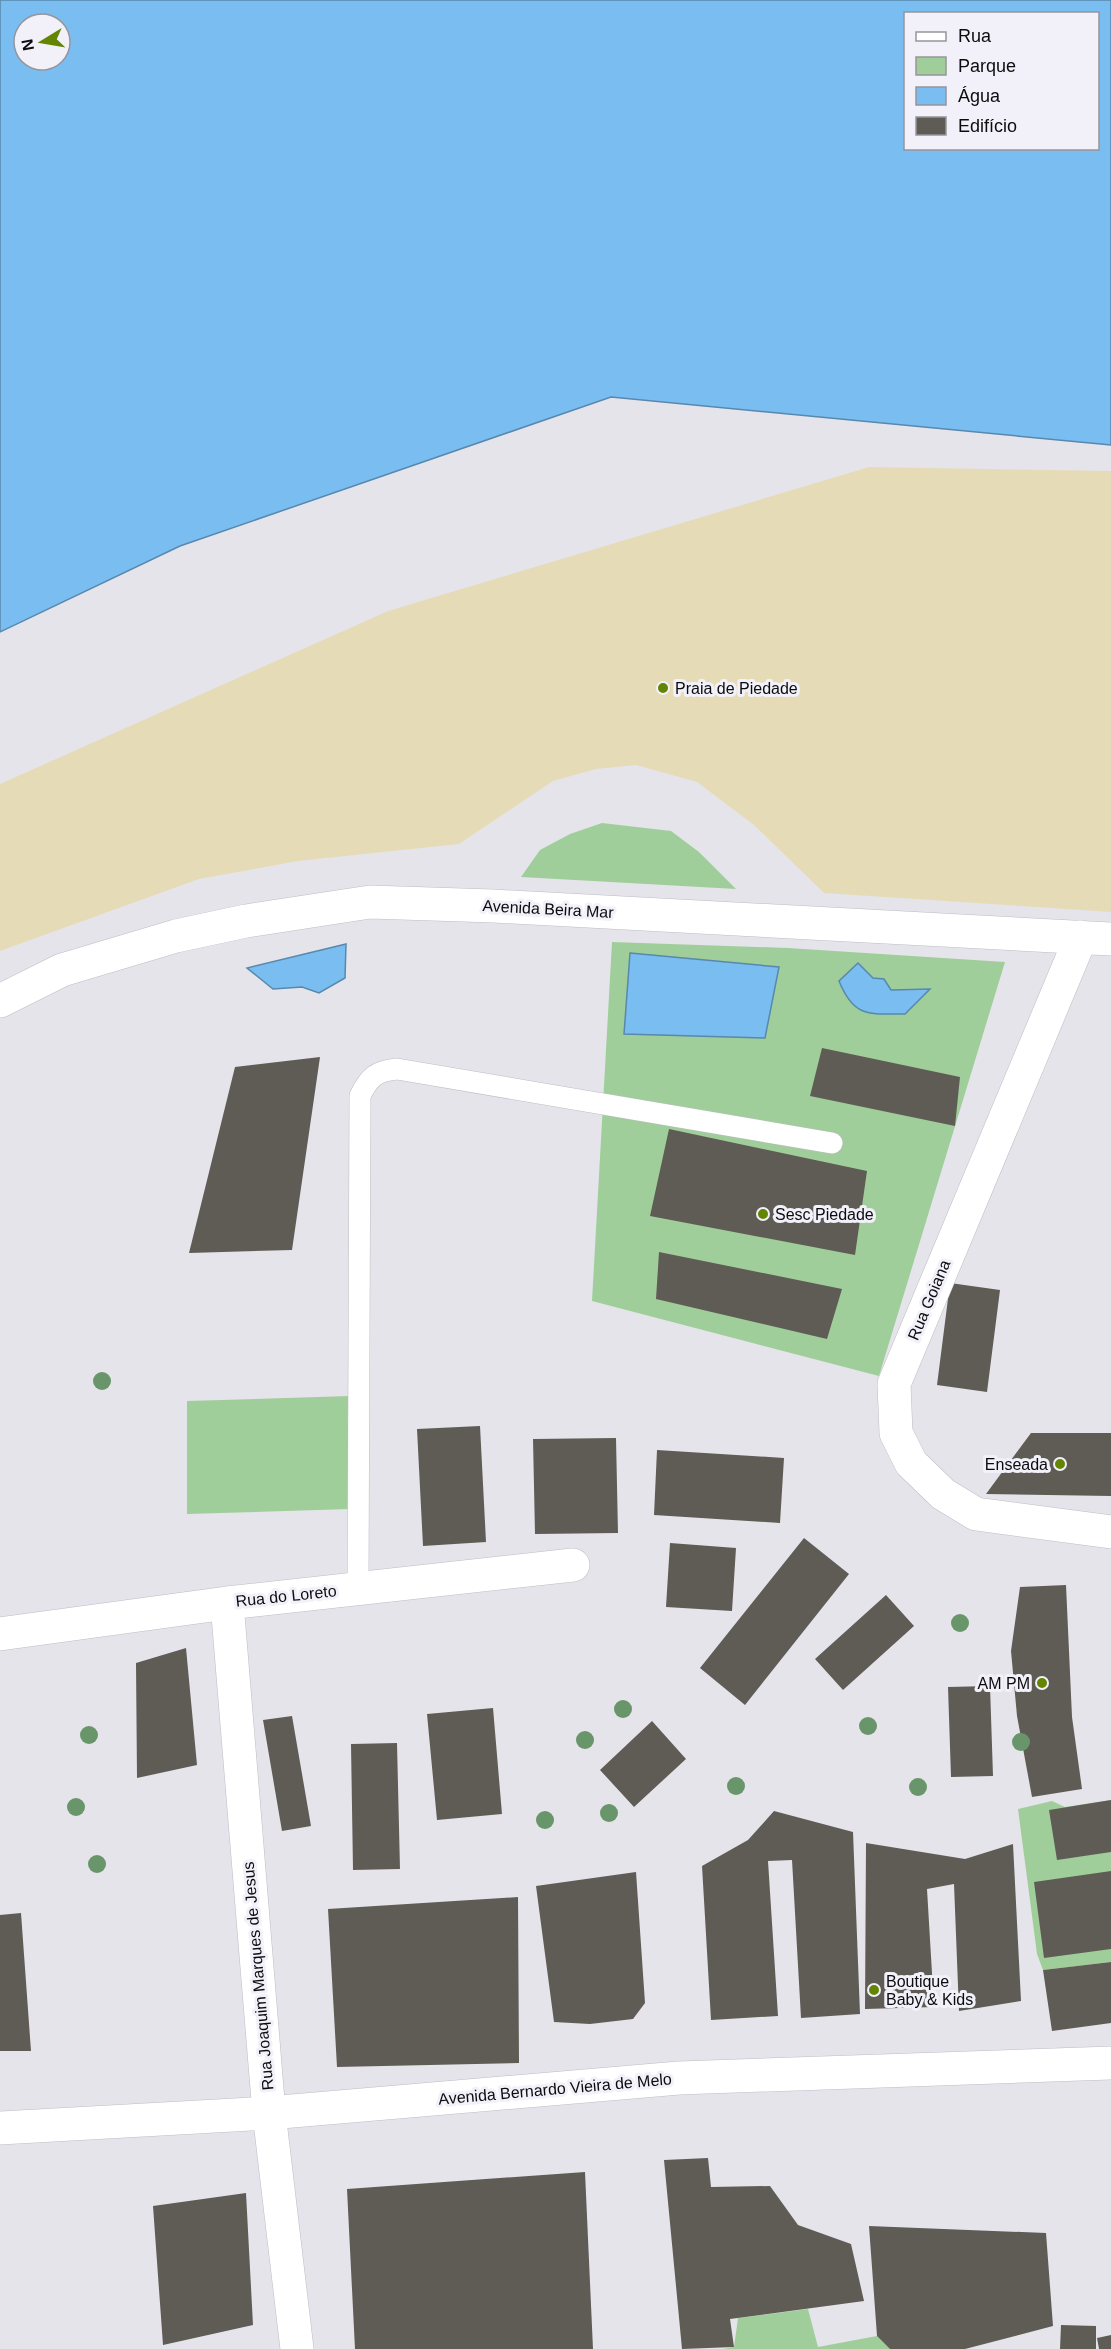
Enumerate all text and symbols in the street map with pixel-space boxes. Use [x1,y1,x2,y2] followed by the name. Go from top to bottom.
[12,12,72,72] north arrow
[904,12,1099,150] legend
[958,26,992,46] text: Rua
[18,37,37,52] text: N
[958,56,1016,76] text: Parque
[958,86,1001,106] text: Água
[958,116,1017,136] text: Edifício
[675,680,798,697] place label: Praia de Piedade
[656,681,670,695] marker: Praia de Piedade
[482,897,615,921] street label: Avenida Beira Mar
[775,1206,874,1223] place label: Sesc Piedade
[756,1207,770,1221] marker: Sesc Piedade
[904,1257,954,1343] street label: Rua Goiana
[985,1456,1048,1473] place label: Enseada
[1053,1457,1067,1471] marker: Enseada
[235,1582,337,1610] street label: Rua do Loreto
[978,1675,1030,1692] place label: AM PM
[1035,1676,1049,1690] marker: AM PM
[240,1861,276,2091] street label: Rua Joaquim Marques de Jesus
[886,1973,973,2008] place label: Boutique Baby & Kids
[867,1983,881,1997] marker: Boutique Baby & Kids
[438,2070,673,2108] street label: Avenida Bernardo Vieira de Melo

